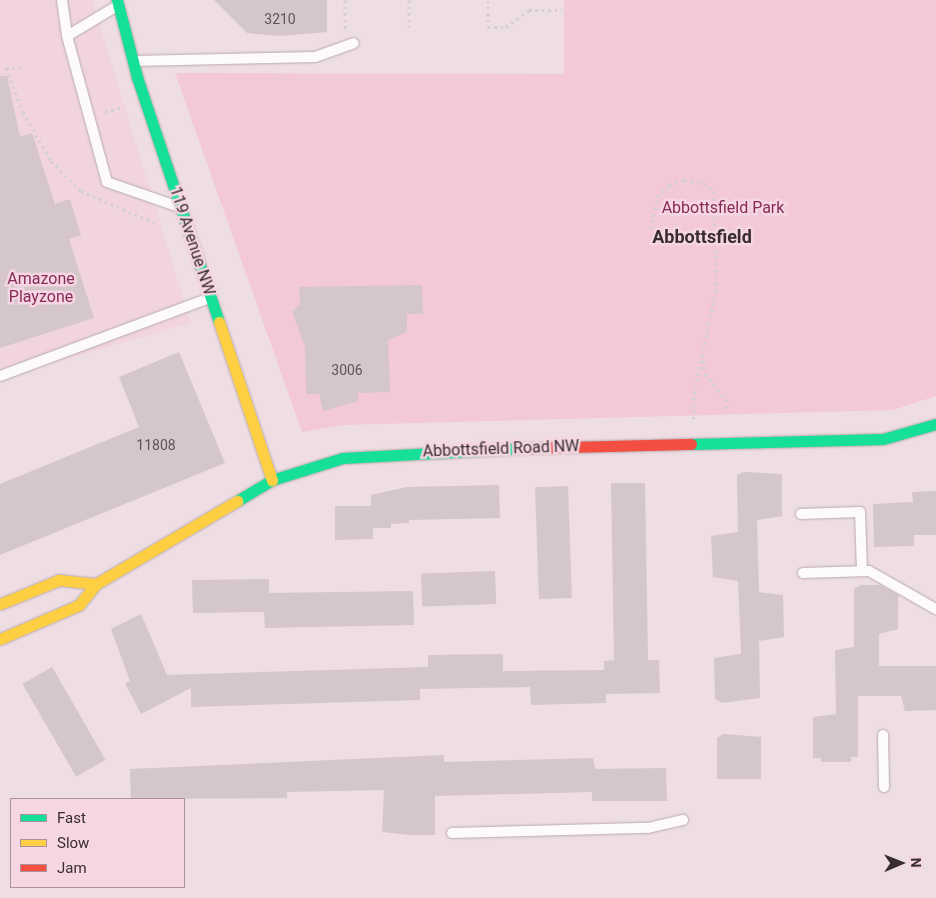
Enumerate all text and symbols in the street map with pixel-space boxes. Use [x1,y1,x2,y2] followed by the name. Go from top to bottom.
[264,11,296,27] house number: 3210
[165,184,219,298] street label: 119 Avenue NW
[662,198,784,218] park label: Abbottsfield Park
[652,226,752,248] district label: Abbottsfield
[7,269,75,307] park label: Amazone Playzone
[331,362,363,378] house number: 3006
[136,437,176,453] house number: 11808
[422,437,580,461] street label: Abbottsfield Road NW
[10,798,185,888] legend
[57,809,86,827] text: Fast
[57,834,89,852] text: Slow
[876,838,926,888] north arrow
[908,858,924,868] text: N
[57,859,87,877] text: Jam

